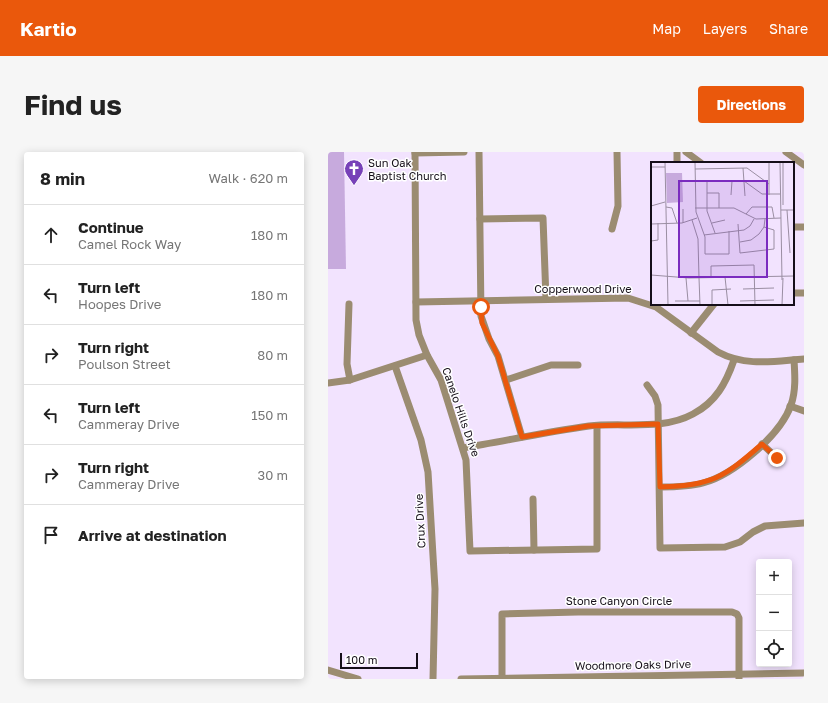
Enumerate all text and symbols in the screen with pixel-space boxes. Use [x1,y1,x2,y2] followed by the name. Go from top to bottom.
[20,17,77,40] text: Kartio
[652,20,681,37] text: Map
[703,20,747,37] text: Layers
[769,20,808,37] text: Share
[698,86,804,123] button: Directions
[24,88,122,121] text: Find us
[368,156,447,182] place label: Sun Oak Baptist Church
[343,158,365,186] church icon: Sun Oak Baptist Church
[651,162,794,305] inset map
[40,168,85,189] text: 8 min
[209,170,288,186] text: Walk · 620 m
[78,218,144,236] text: Continue
[40,224,62,246] icon: ahead
[251,227,288,243] text: 180 m
[78,236,181,252] text: Camel Rock Way
[78,278,140,296] text: Turn left
[534,282,632,295] street label: Copperwood Drive
[40,284,62,306] icon: left
[251,287,288,303] text: 180 m
[78,296,161,312] text: Hoopes Drive
[472,298,490,316] route start
[78,338,149,356] text: Turn right
[40,344,62,366] icon: right
[257,347,288,363] text: 80 m
[78,356,171,372] text: Poulson Street
[440,365,483,458] street label: Canelo Hills Drive
[78,398,140,416] text: Turn left
[40,404,62,426] icon: left
[251,407,288,423] text: 150 m
[78,416,180,432] text: Cammeray Drive
[768,449,786,467] route end
[78,458,149,476] text: Turn right
[40,464,62,486] icon: right
[258,467,288,483] text: 30 m
[78,476,180,492] text: Cammeray Drive
[412,493,427,549] street label: Crux Drive
[40,524,62,546] icon: arrive
[78,526,227,544] text: Arrive at destination
[756,559,792,667] map controls
[756,559,792,595] button: +
[566,594,672,607] street label: Stone Canyon Circle
[756,595,792,631] button: −
[756,631,792,667] button: locate
[340,651,418,670] scale bar
[346,653,377,666] text: 100 m
[575,657,691,672] street label: Woodmore Oaks Drive

